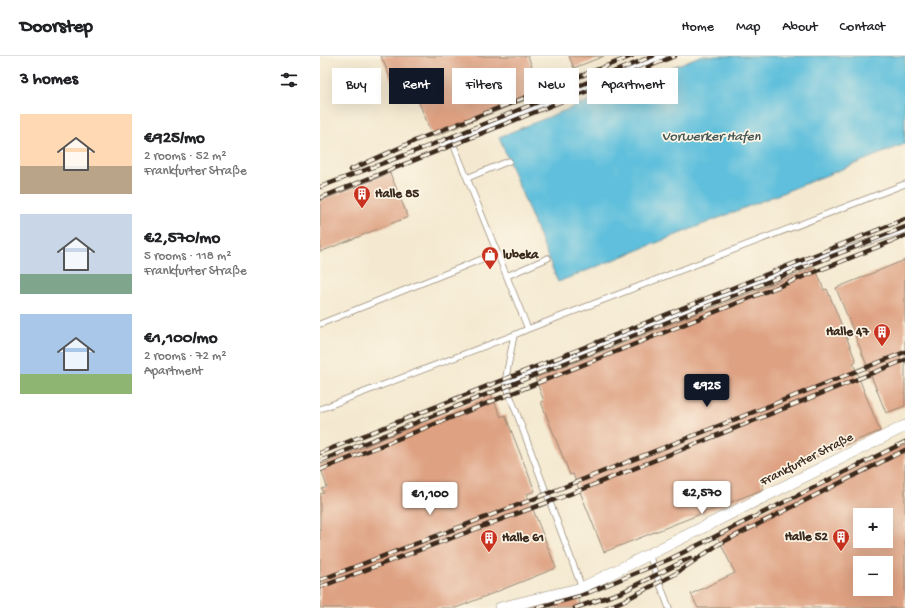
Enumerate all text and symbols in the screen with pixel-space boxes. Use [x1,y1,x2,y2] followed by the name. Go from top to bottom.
[20,16,93,39] text: Doorstep
[682,19,714,36] text: Home
[736,19,760,36] text: Map
[782,19,818,36] text: About
[840,19,885,36] text: Contact
[332,68,381,104] chip: Buy
[389,68,444,104] chip: Rent
[452,68,516,104] chip: Filters
[524,68,579,104] chip: New
[587,68,678,104] chip: Apartment
[278,69,300,91] icon: filters
[20,70,78,90] text: 3 homes
[144,129,205,149] text: €925/mo
[662,129,761,146] water label: Vorwerker Hafen
[52,130,100,178] icon: home
[144,149,226,164] text: 2 rooms · 52 m²
[144,164,247,179] text: Frankfurter Straße
[352,184,372,209] building icon: Halle 85
[375,187,419,202] place label: Halle 85
[144,229,220,249] text: €2,570/mo
[52,230,100,278] icon: home
[480,245,500,270] shop icon: lubeka
[502,248,539,263] place label: lubeka
[144,249,231,264] text: 5 rooms · 118 m²
[144,264,247,279] text: Frankfurter Straße
[872,322,892,347] building icon: Halle 47
[826,325,870,340] place label: Halle 47
[144,329,217,349] text: €1,100/mo
[52,330,100,378] icon: home
[144,349,226,364] text: 2 rooms · 72 m²
[144,364,203,379] text: Apartment
[683,374,731,408] pin: €925
[693,379,721,394] text: €925
[757,430,856,490] street label: Frankfurter Straße
[669,481,735,515] pin: €2,570
[397,482,463,516] pin: €1,100
[682,486,722,501] text: €2,570
[411,487,449,502] text: €1,100
[853,508,893,596] map controls
[853,508,893,548] button: +
[831,527,851,552] building icon: Halle 52
[479,528,499,553] building icon: Halle 61
[785,530,829,545] place label: Halle 52
[502,531,544,546] place label: Halle 61
[853,556,893,596] button: −

